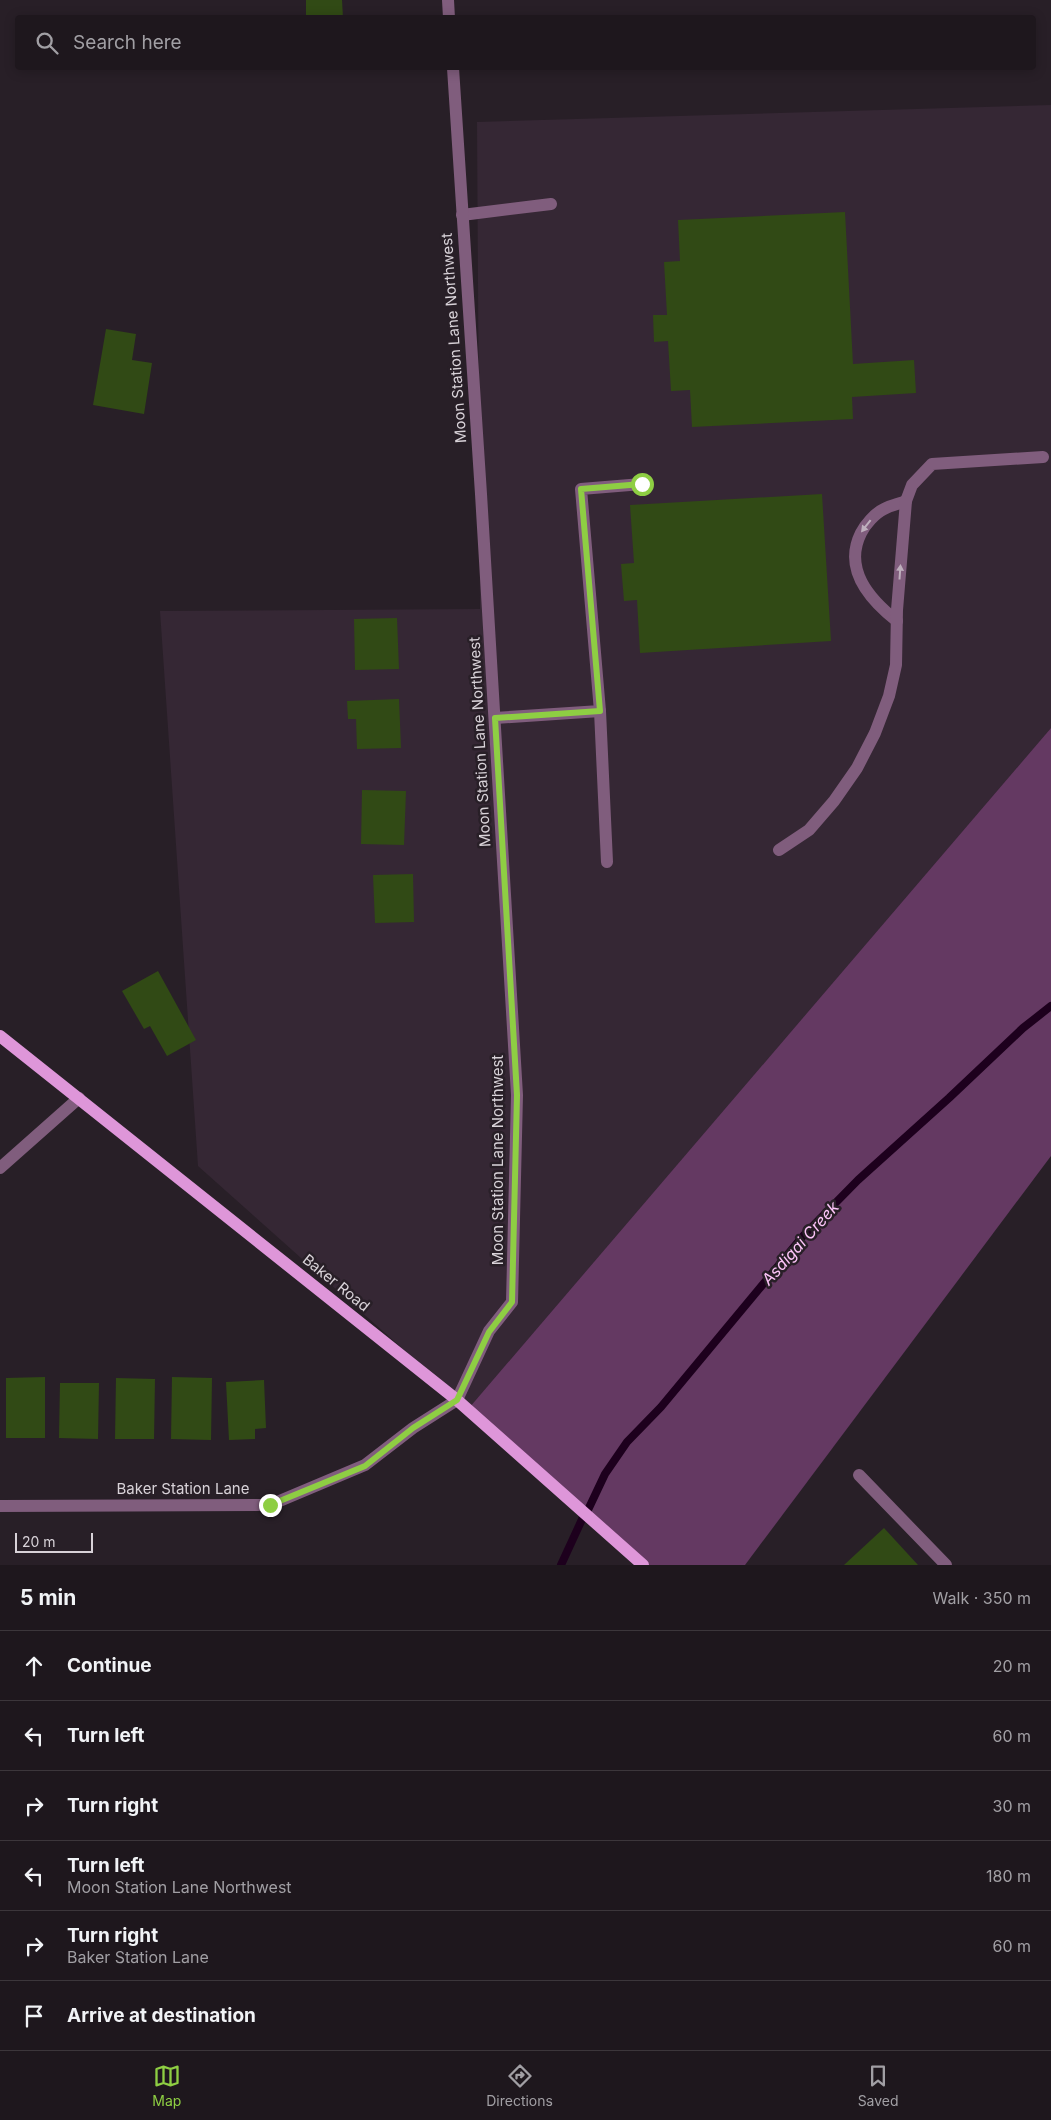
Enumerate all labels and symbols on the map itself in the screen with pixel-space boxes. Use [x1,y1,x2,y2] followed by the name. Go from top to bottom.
[437,232,470,444] street label: Moon Station Lane Northwest
[631,473,654,496] route start
[861,519,872,532] one-way arrow
[896,564,904,580] one-way arrow
[465,636,494,848] street label: Moon Station Lane Northwest
[488,1055,507,1265] street label: Moon Station Lane Northwest
[756,1197,843,1290] water label: Asdigai Creek
[299,1250,374,1315] street label: Baker Road
[117,1479,249,1498] street label: Baker Station Lane
[259,1494,282,1517] route end
[15,1530,92,1553] scale bar

